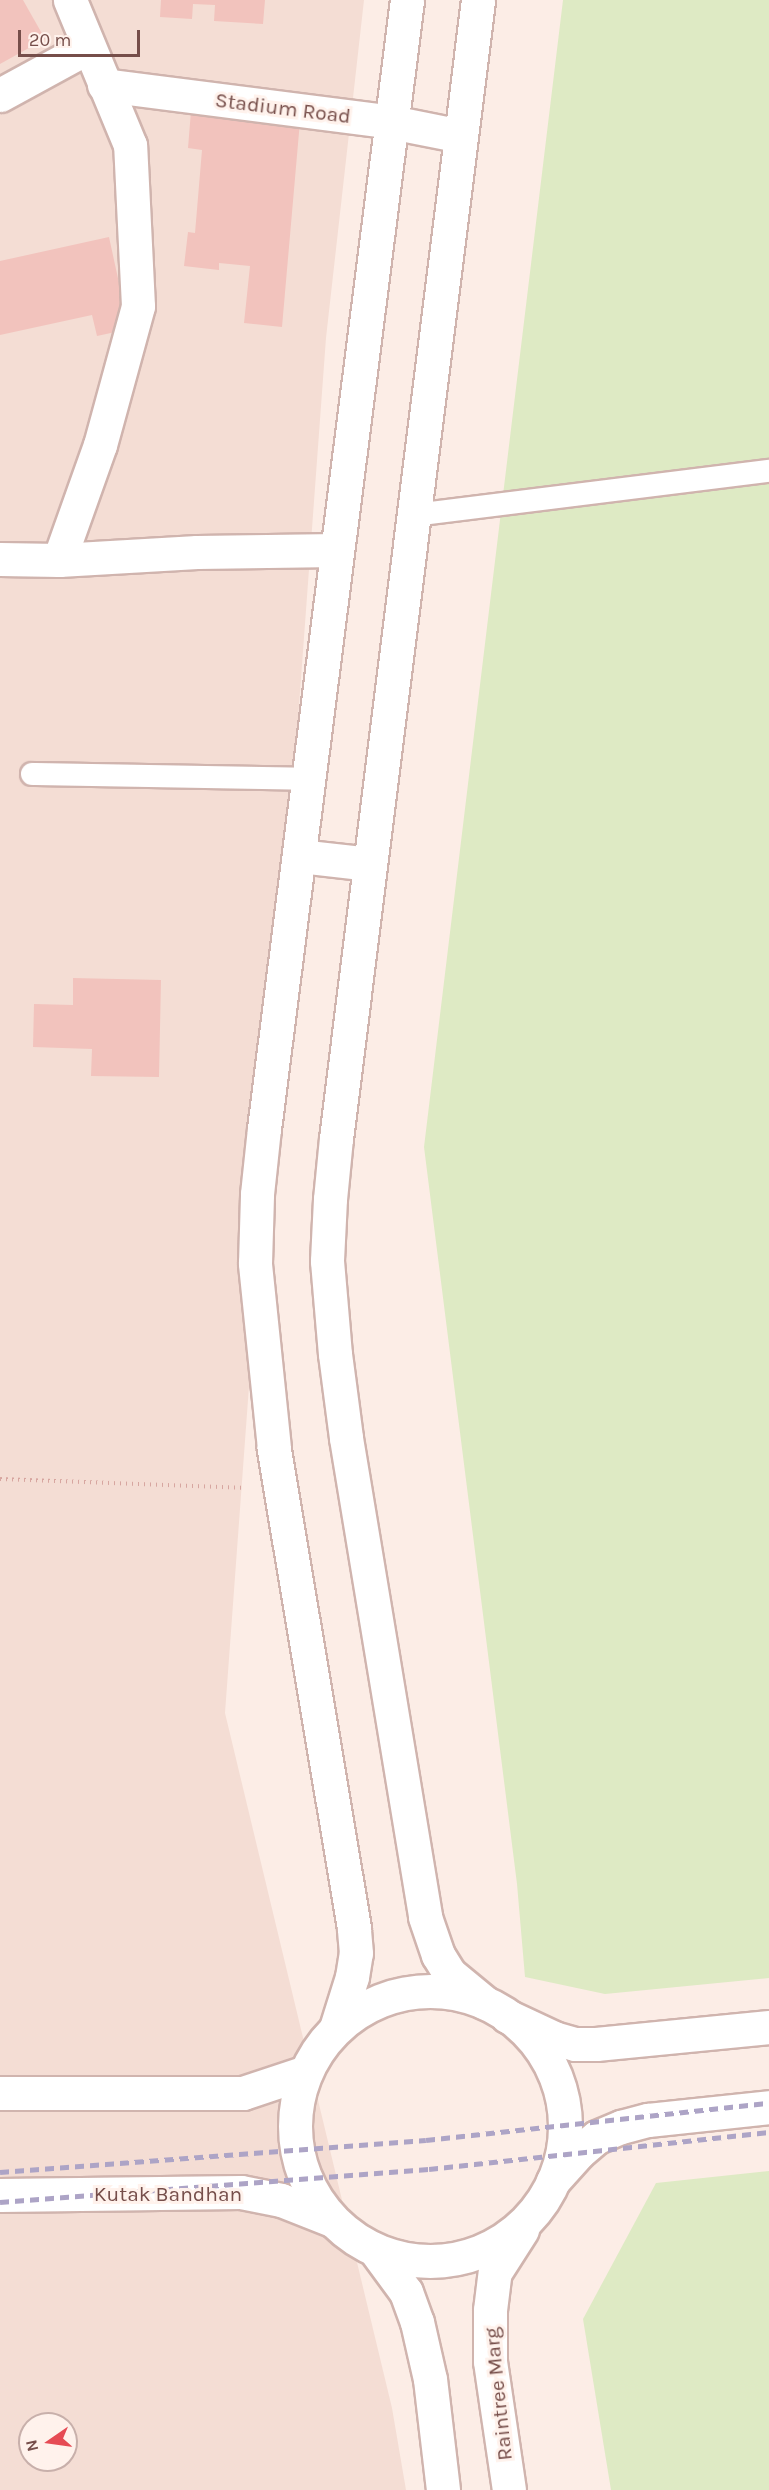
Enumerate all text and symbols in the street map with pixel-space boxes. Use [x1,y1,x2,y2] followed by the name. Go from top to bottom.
[21,18,142,56] scale bar
[29,29,71,51] text: 20 m
[214,87,352,129] street label: Stadium Road
[94,2181,242,2207] street label: Kutak Bandhan
[478,2326,518,2462] street label: Raintree Marg
[18,2412,78,2472] north arrow
[21,2438,42,2453] text: N

